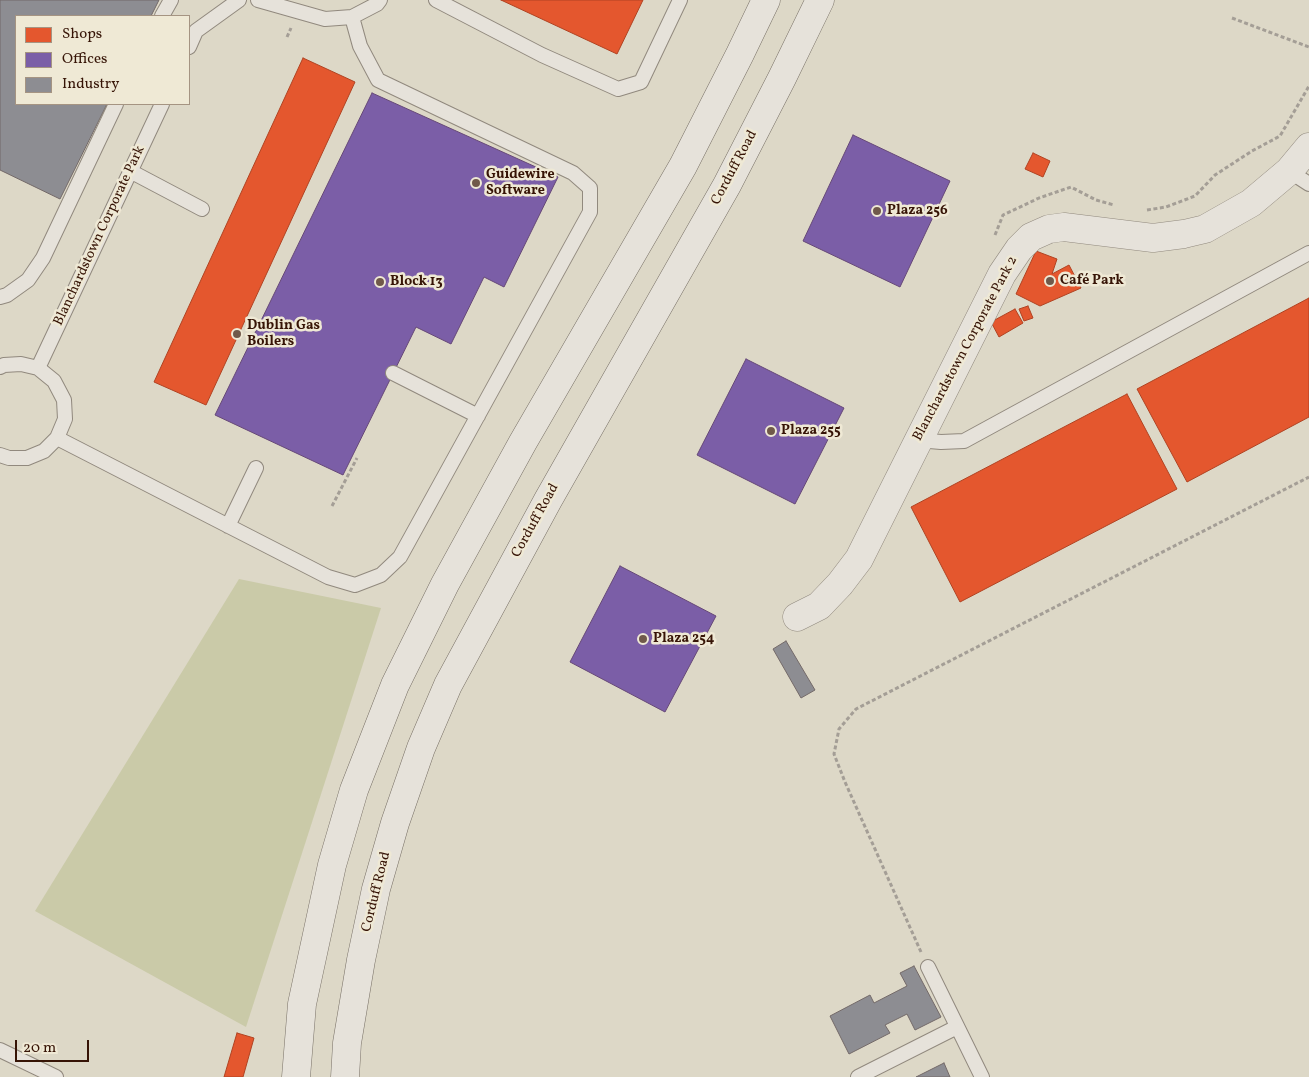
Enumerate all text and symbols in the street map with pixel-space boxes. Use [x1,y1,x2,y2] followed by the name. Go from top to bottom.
[15,15,190,105] legend
[62,24,102,45] text: Shops
[62,49,107,70] text: Offices
[62,74,119,95] text: Industry
[708,128,762,208] street label: Corduff Road
[51,143,149,329] street label: Blanchardstown Corporate Park
[486,167,555,200] place label: Guidewire Software
[470,177,482,189] marker: Guidewire Software
[887,203,948,219] place label: Plaza 256
[871,205,883,217] marker: Plaza 256
[910,254,1022,444] street label: Blanchardstown Corporate Park 2
[1060,273,1124,289] place label: Café Park
[390,274,443,290] place label: Block 13
[1044,275,1056,287] marker: Café Park
[374,276,386,288] marker: Block 13
[247,318,320,351] place label: Dublin Gas Boilers
[231,328,243,340] marker: Dublin Gas Boilers
[781,423,841,439] place label: Plaza 255
[765,425,777,437] marker: Plaza 255
[509,481,563,561] street label: Corduff Road
[653,631,714,647] place label: Plaza 254
[637,633,649,645] marker: Plaza 254
[359,850,395,934] street label: Corduff Road
[18,1030,91,1062] scale bar
[23,1038,56,1059] text: 20 m

